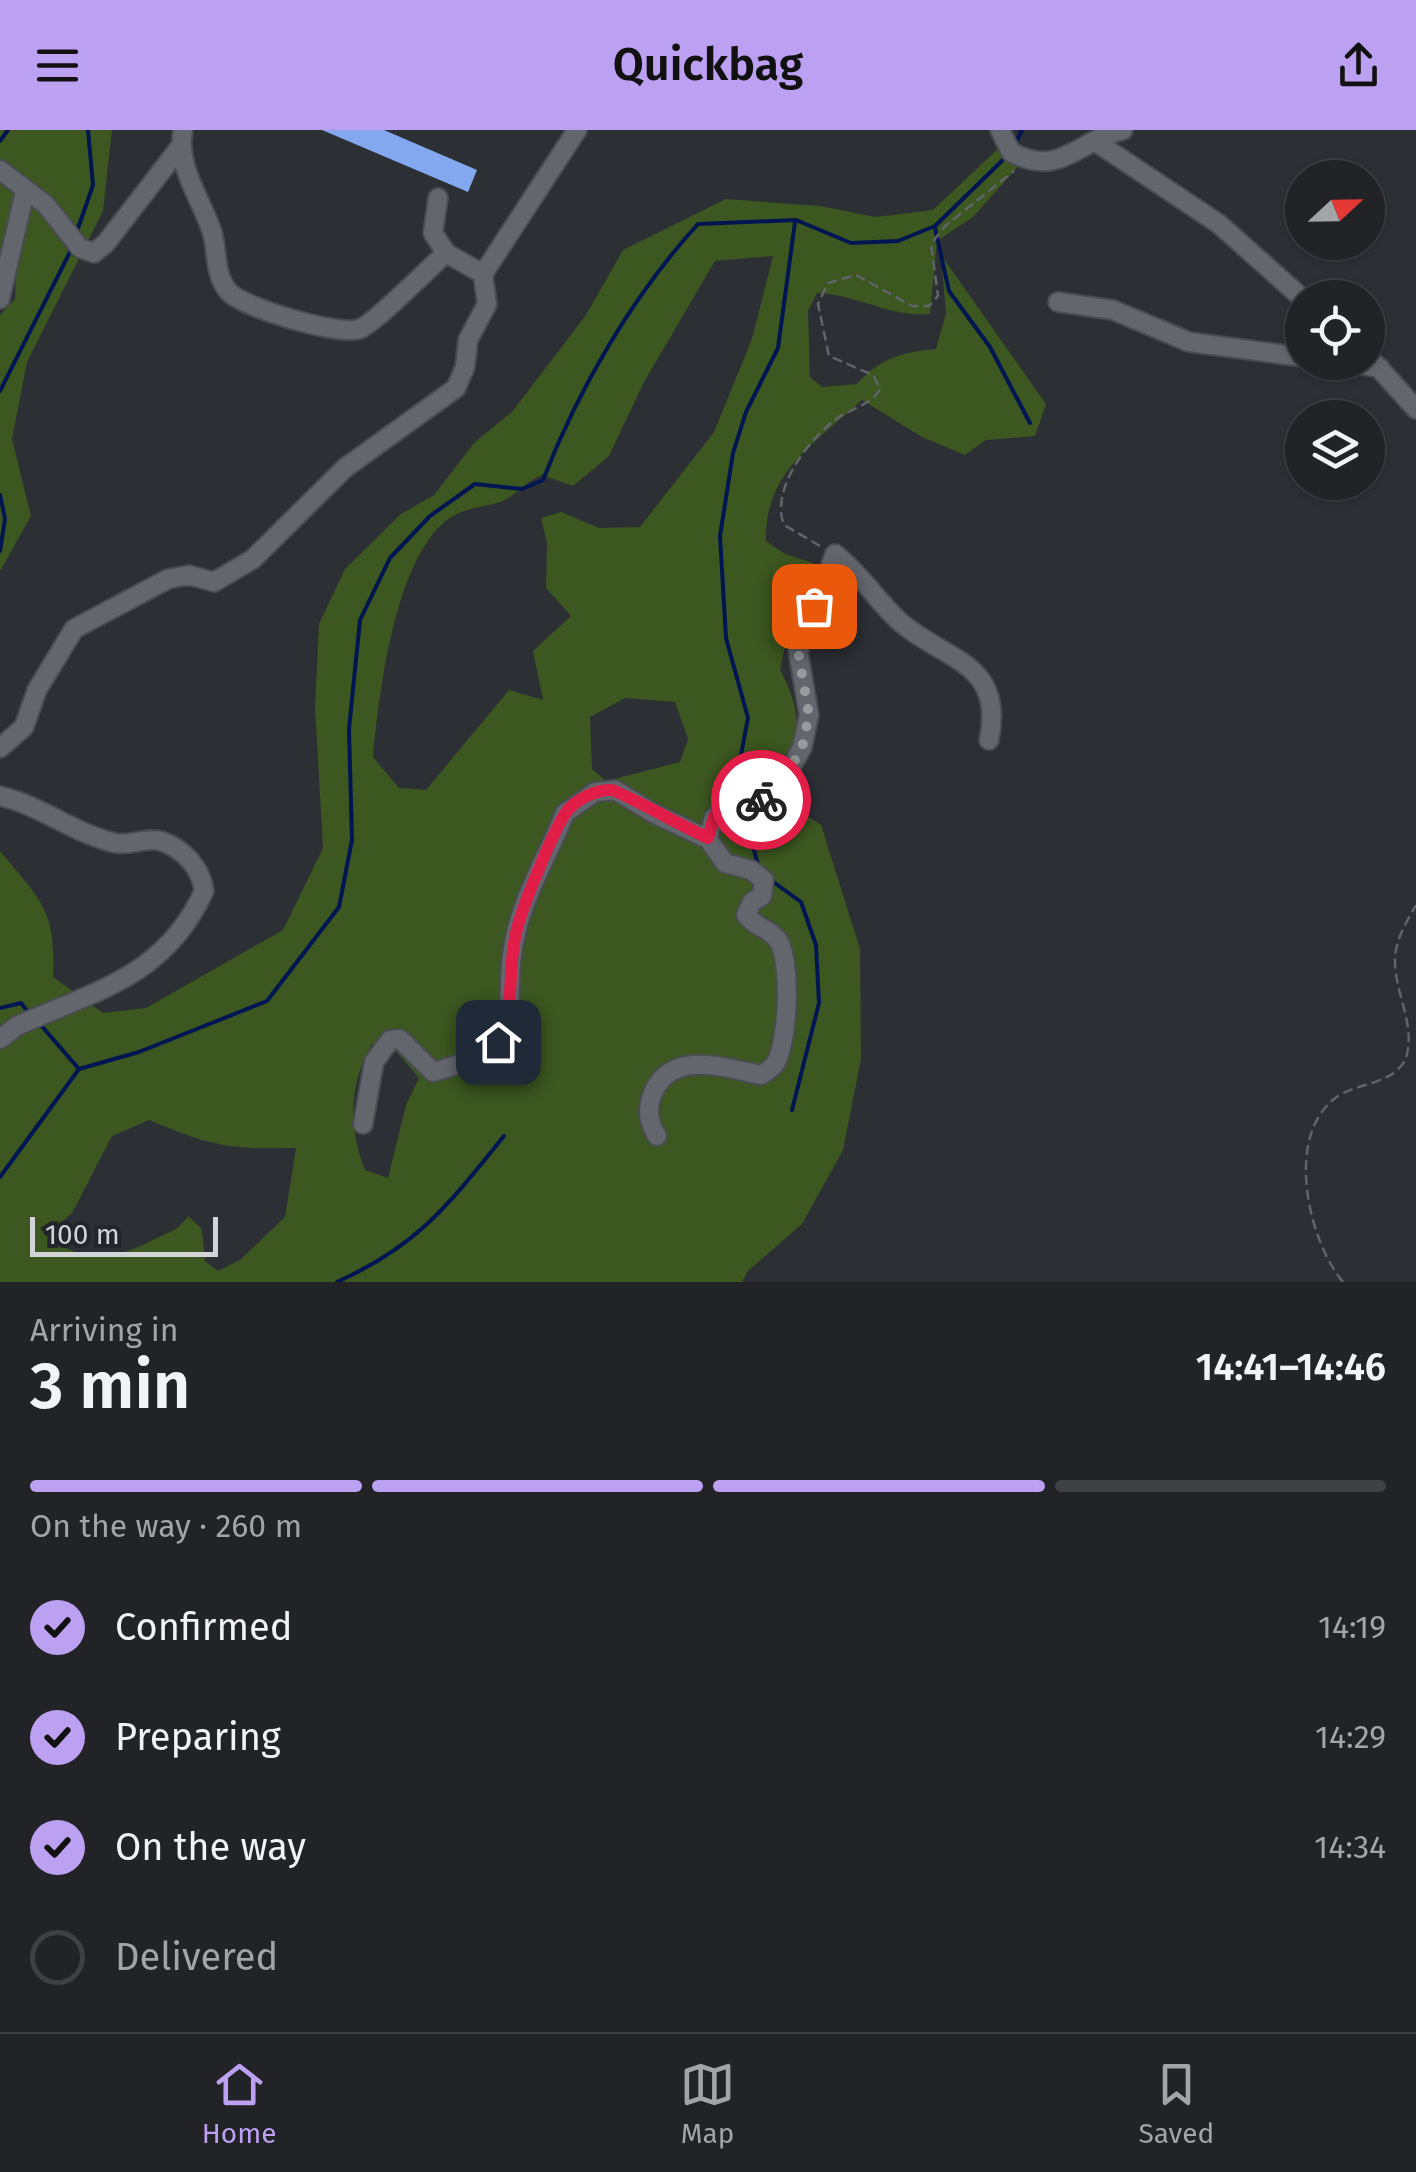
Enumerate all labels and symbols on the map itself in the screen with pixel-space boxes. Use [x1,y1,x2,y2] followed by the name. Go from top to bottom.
[1285,160,1385,260] north arrow
[772,564,857,649] pin
[711,750,811,850] courier
[456,1000,541,1085] pin
[30,1212,218,1256] scale bar

